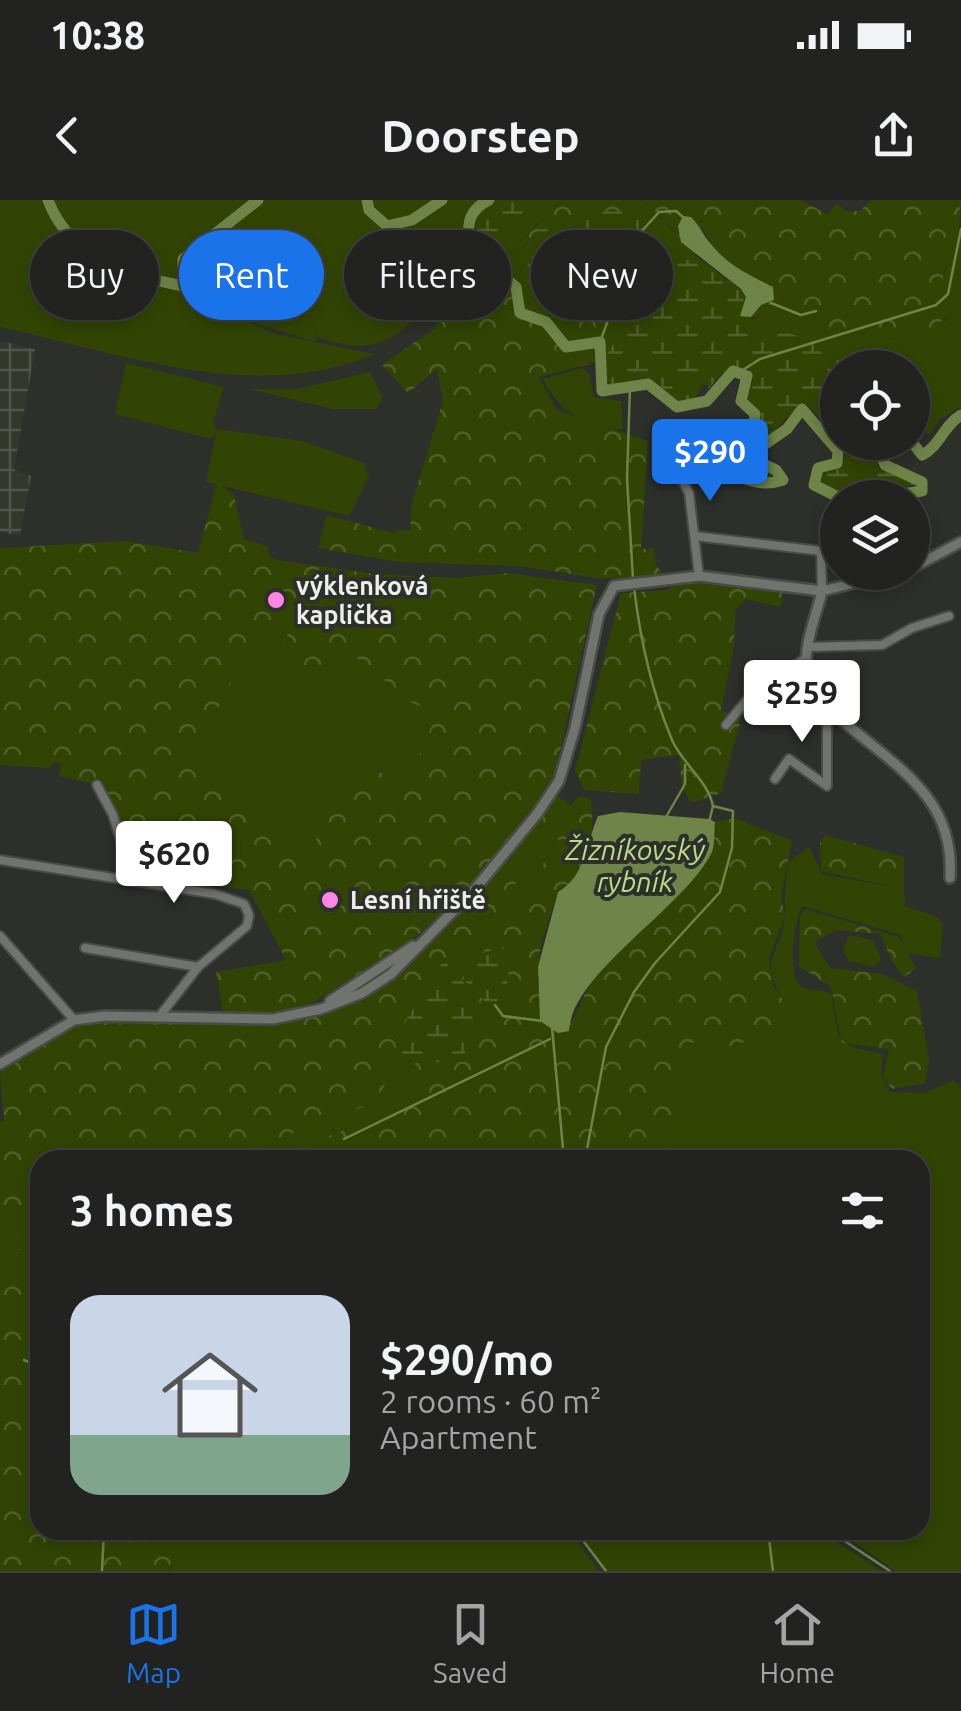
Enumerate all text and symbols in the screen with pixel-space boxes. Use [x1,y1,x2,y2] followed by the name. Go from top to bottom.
[50,14,145,56] text: 10:38
[40,108,95,163] icon: back
[866,108,921,163] icon: share
[381,110,580,161] text: Doorstep
[30,230,159,320] chip: Buy
[179,230,324,320] chip: Rent
[344,230,511,320] chip: Filters
[531,230,673,320] chip: New
[820,350,930,590] map controls
[820,350,930,460] button: locate
[651,419,769,504] pin: $290
[674,433,746,469] text: $290
[820,480,930,590] button: layers
[296,572,429,629] place label: výklenková kaplička
[265,589,287,611] marker: výklenková kaplička
[743,660,861,745] pin: $259
[766,674,838,710] text: $259
[115,821,233,906] pin: $620
[564,833,706,897] water label: Žizníkovský rybník
[138,835,210,871] text: $620
[350,886,486,914] place label: Lesní hřiště
[319,889,341,911] marker: Lesní hřiště
[835,1183,890,1238] icon: filters
[70,1187,234,1234] text: 3 homes
[150,1335,270,1455] icon: home
[380,1336,554,1383] text: $290/mo
[380,1383,601,1419] text: 2 rooms · 60 m²
[380,1419,537,1455] text: Apartment
[126,1597,181,1688] tab: Map
[433,1597,508,1688] tab: Saved
[759,1597,835,1688] tab: Home

